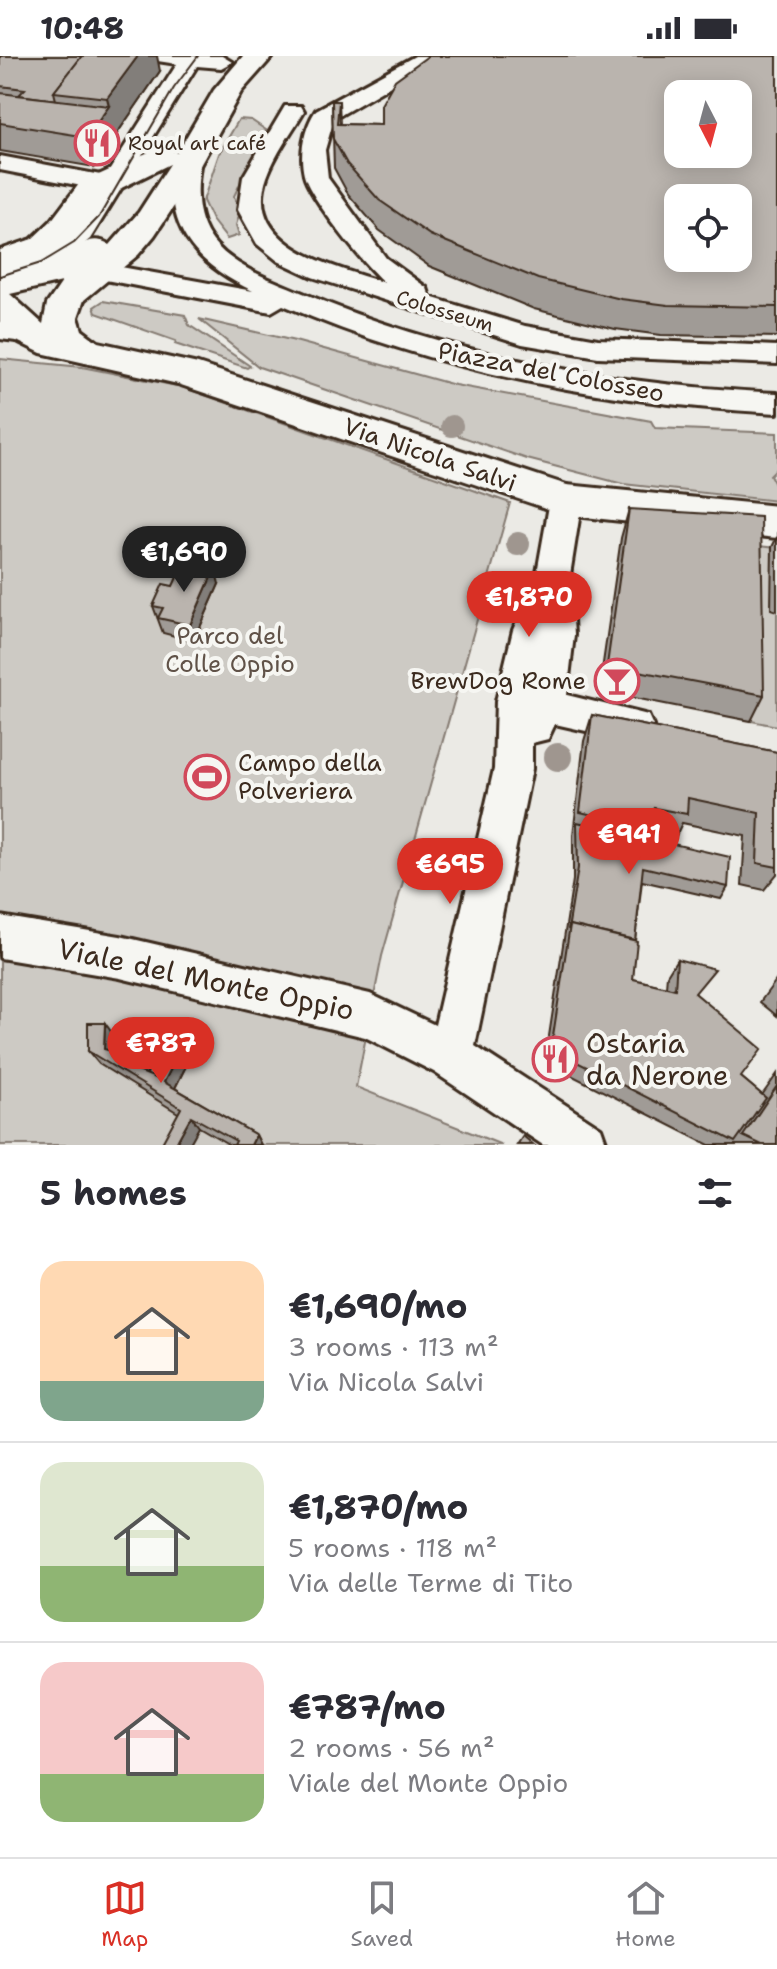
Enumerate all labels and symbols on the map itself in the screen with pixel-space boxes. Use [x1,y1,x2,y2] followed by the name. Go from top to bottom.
[664,80,752,168] north arrow
[73,119,121,167] restaurant icon: Royal art café
[128,130,266,156] place label: Royal art café
[393,284,497,338] street label: Colosseum
[435,334,667,410] street label: Piazza del Colosseo
[339,410,521,500] street label: Via Nicola Salvi
[119,526,249,594] pin: €1,690
[464,571,594,639] pin: €1,870
[165,620,295,680] park label: Parco del Colle Oppio
[593,657,641,705] bar icon: BrewDog Rome
[410,665,586,697] place label: BrewDog Rome
[238,747,382,807] place label: Campo della Polveriera
[183,753,231,801] sports icon: Campo della Polveriera
[582,808,676,876] pin: €941
[403,838,497,906] pin: €695
[54,929,358,1029] street label: Viale del Monte Oppio
[114,1017,208,1085] pin: €787
[586,1024,729,1094] place label: Ostaria da Nerone
[531,1035,579,1083] restaurant icon: Ostaria da Nerone

